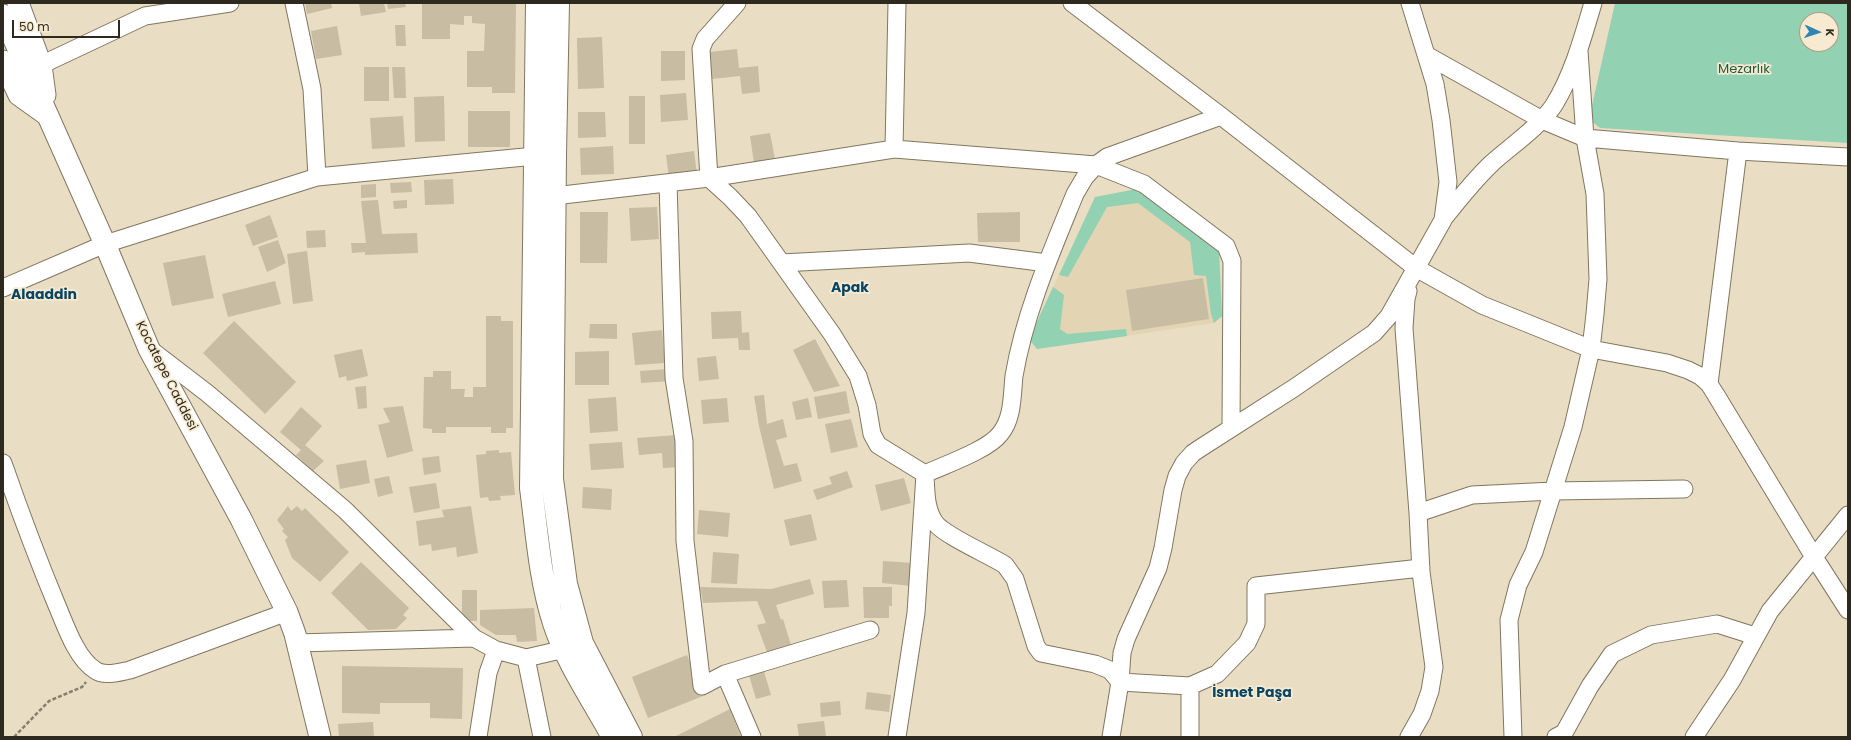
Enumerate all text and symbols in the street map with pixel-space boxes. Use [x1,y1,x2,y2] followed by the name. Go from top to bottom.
[14,12,122,38] scale bar
[1799,12,1839,52] north arrow
[19,18,50,35] text: 50 m
[1822,28,1838,37] text: K
[1718,62,1770,78] park label: Mezarlık
[831,280,869,296] district label: Apak
[11,287,77,303] district label: Alaaddin
[132,319,200,433] street label: Kocatepe Caddesi
[1212,685,1292,701] district label: İsmet Paşa

